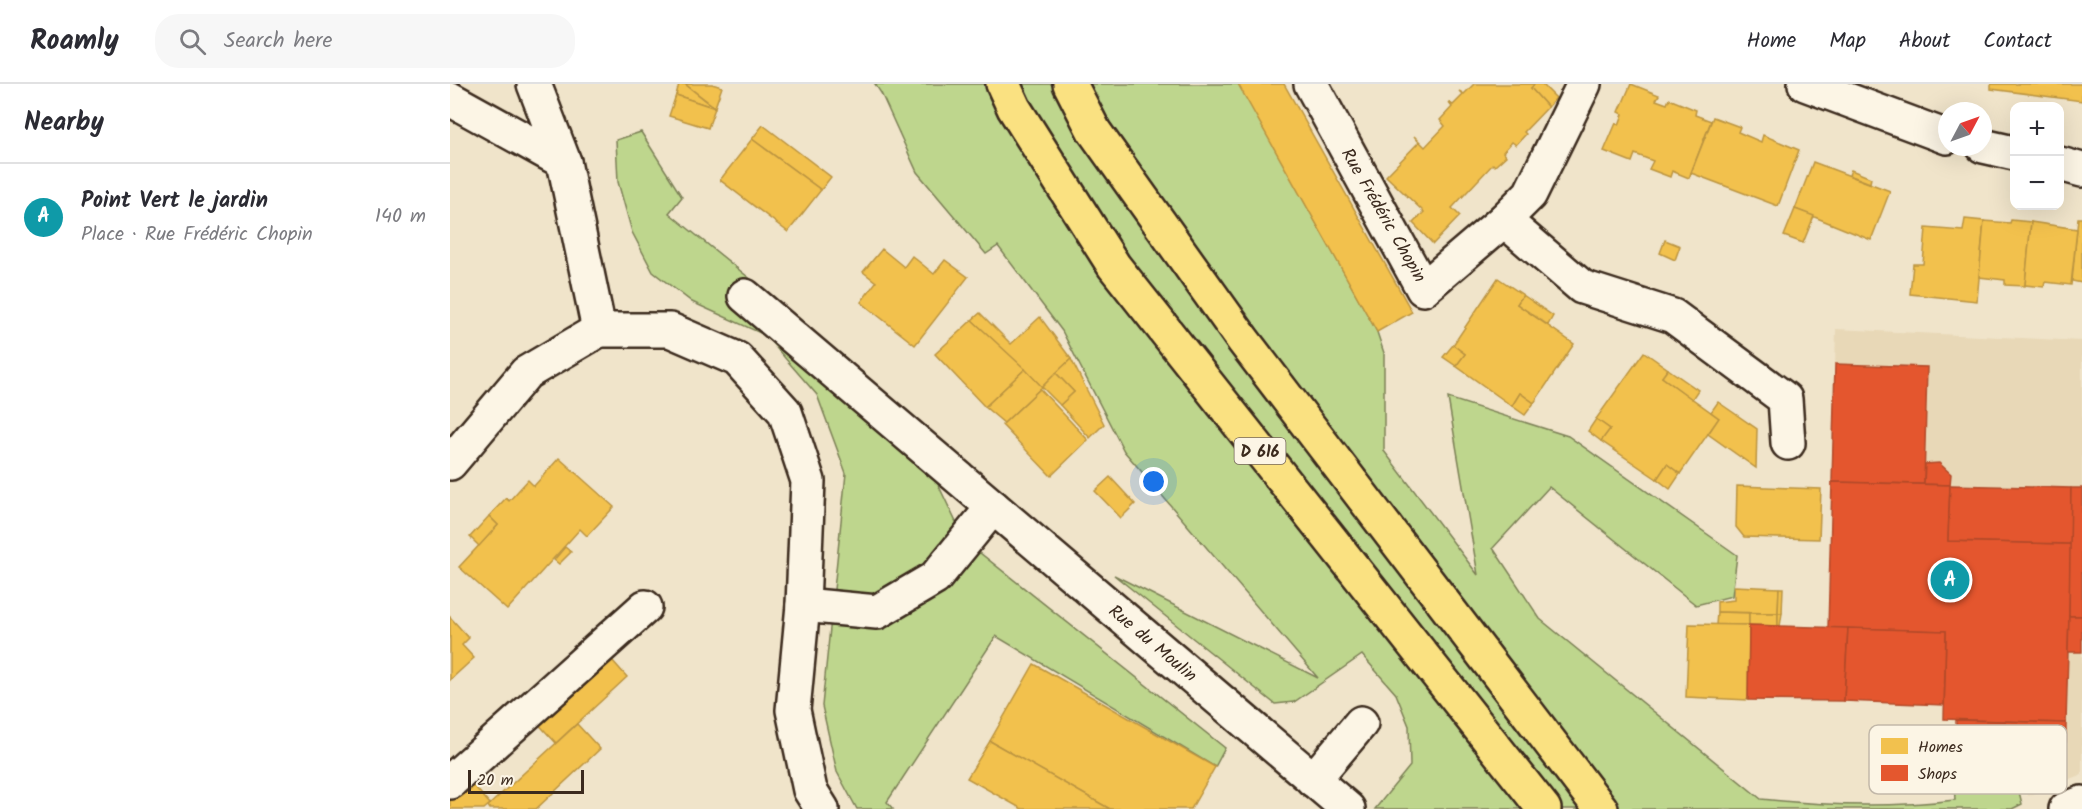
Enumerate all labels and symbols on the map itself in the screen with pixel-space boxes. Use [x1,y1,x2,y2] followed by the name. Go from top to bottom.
[1938,102,1992,156] north arrow
[1332,143,1433,288] street label: Rue Frédéric Chopin
[1234,438,1286,464] road number: D 616
[1139,467,1168,496] your location
[1930,558,1970,602] pin: A
[1101,598,1203,690] street label: Rue du Moulin
[1869,725,2067,794] legend
[1918,735,1963,760] text: Homes
[1918,762,1957,787] text: Shops
[468,767,584,794] scale bar

